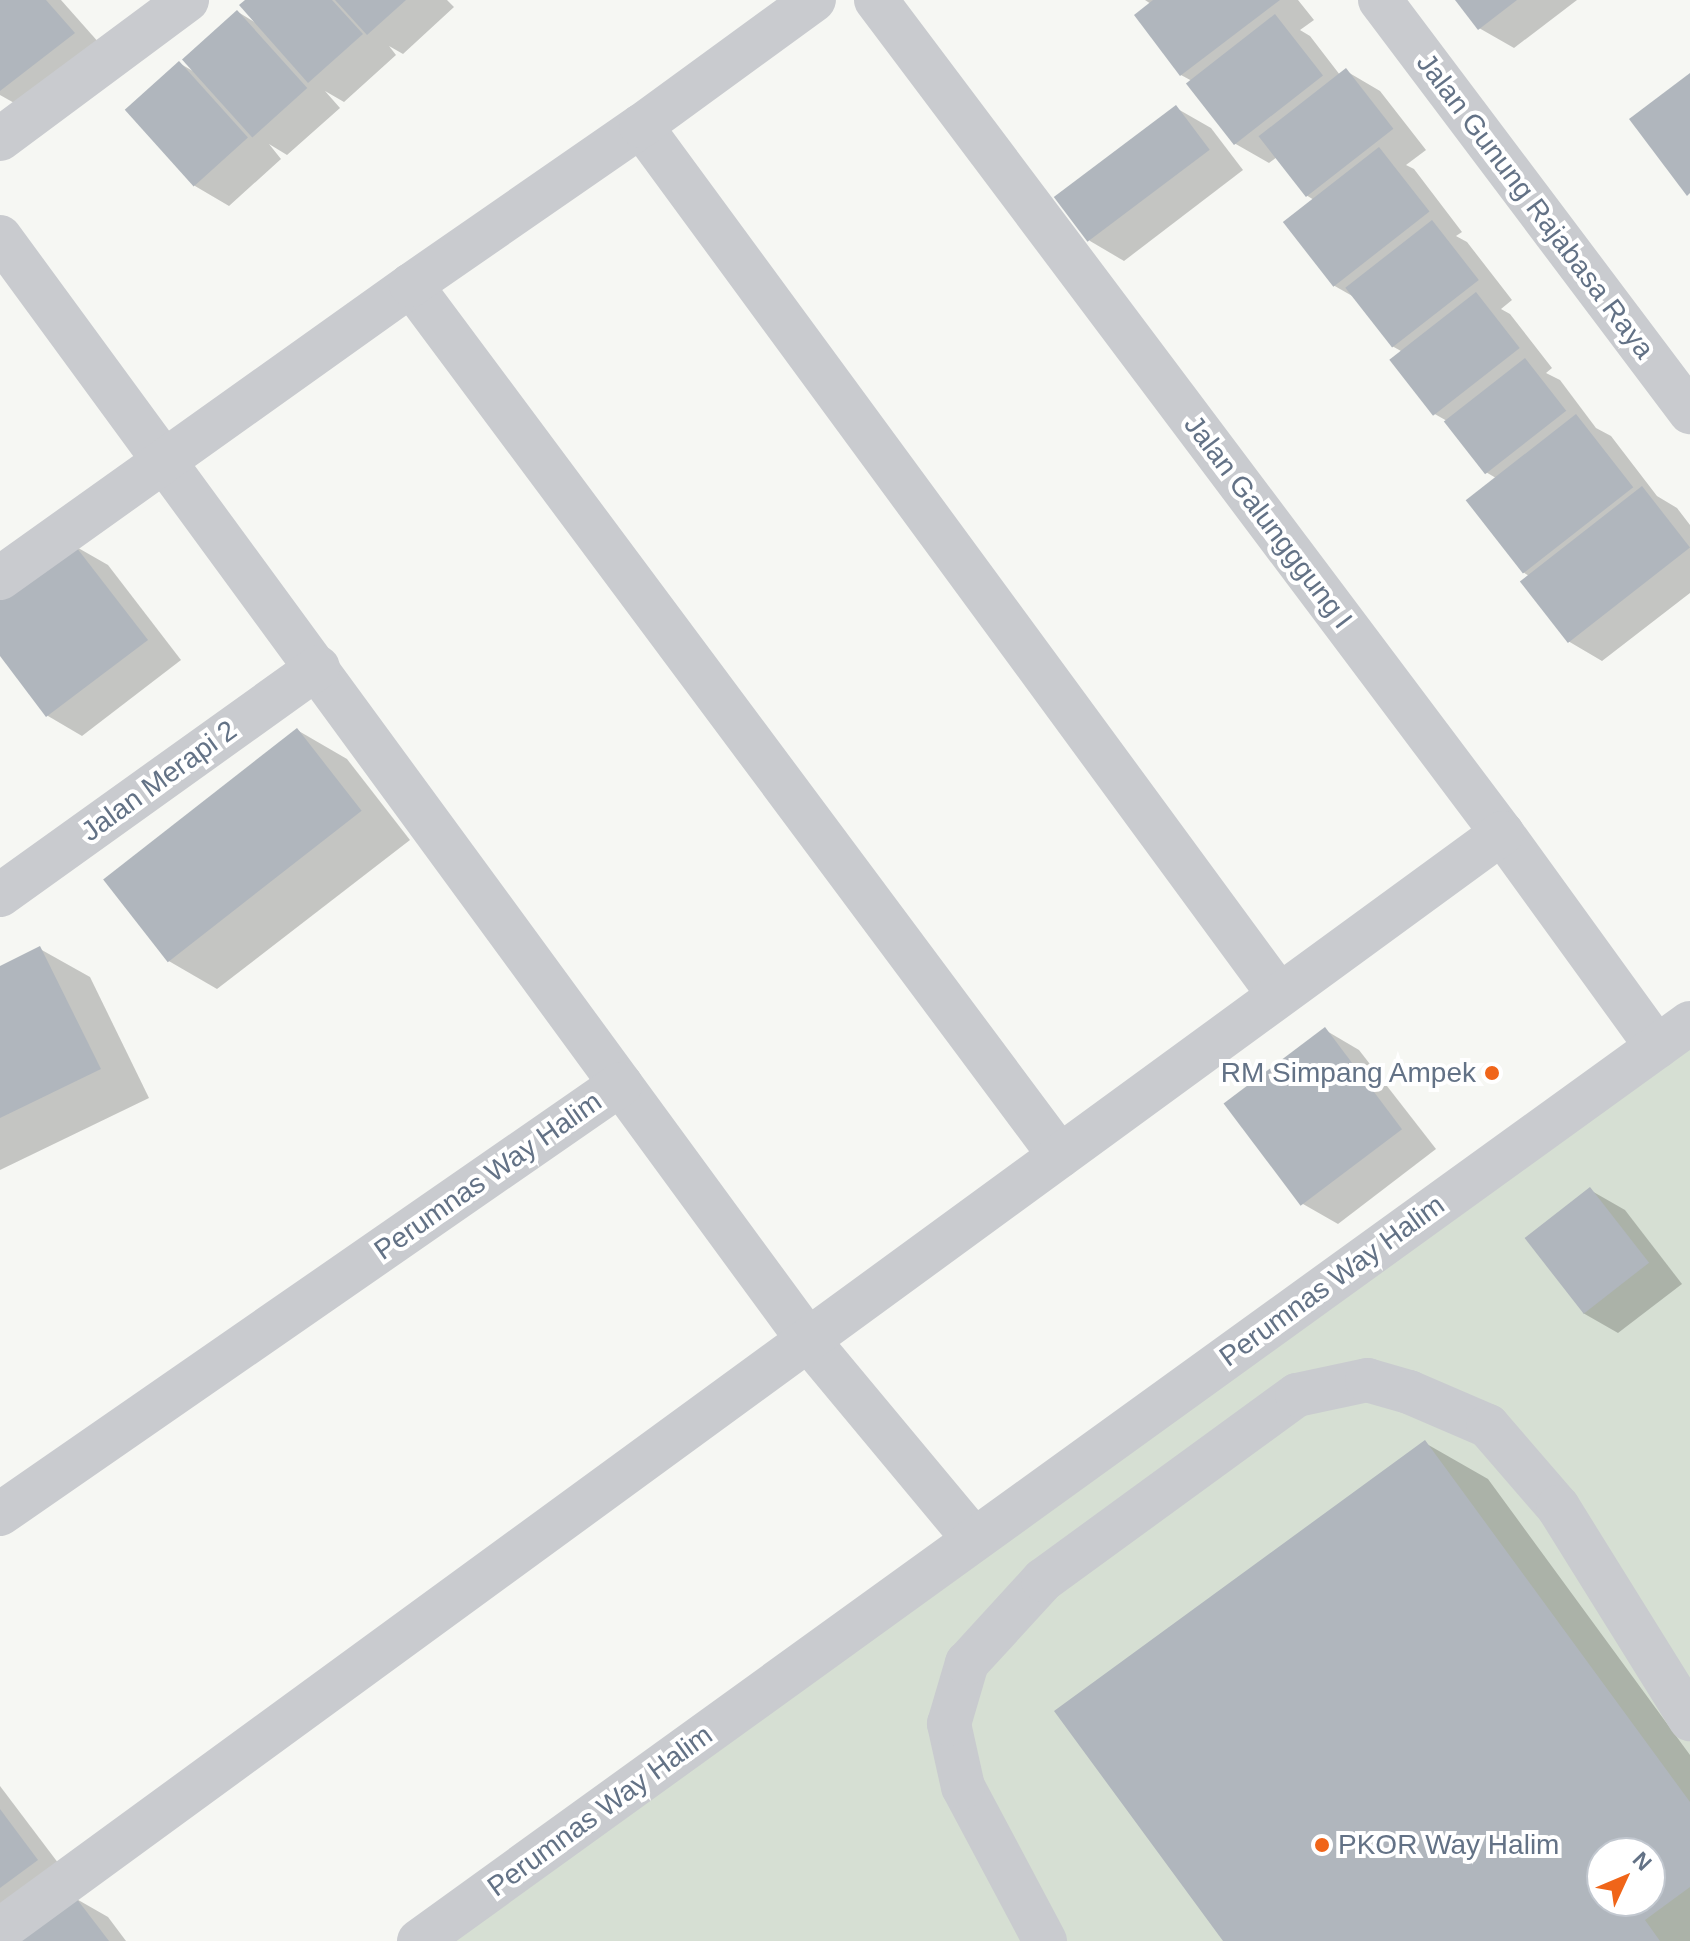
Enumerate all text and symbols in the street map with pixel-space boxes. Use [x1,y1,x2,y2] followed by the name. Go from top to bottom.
[1409,47,1661,365] street label: Jalan Gunung Rajabasa Raya
[1177,409,1359,635] street label: Jalan Galungggung I
[75,713,243,849] street label: Jalan Merapi 2
[1219,1056,1476,1090] place label: RM Simpang Ampek
[1483,1064,1501,1082] marker: RM Simpang Ampek
[368,1085,608,1267] street label: Perumnas Way Halim
[1213,1188,1451,1374] street label: Perumnas Way Halim
[481,1718,719,1904] street label: Perumnas Way Halim
[1338,1828,1559,1862] place label: PKOR Way Halim
[1313,1836,1331,1854] marker: PKOR Way Halim
[1586,1837,1666,1917] north arrow
[1628,1847,1657,1876] text: N

